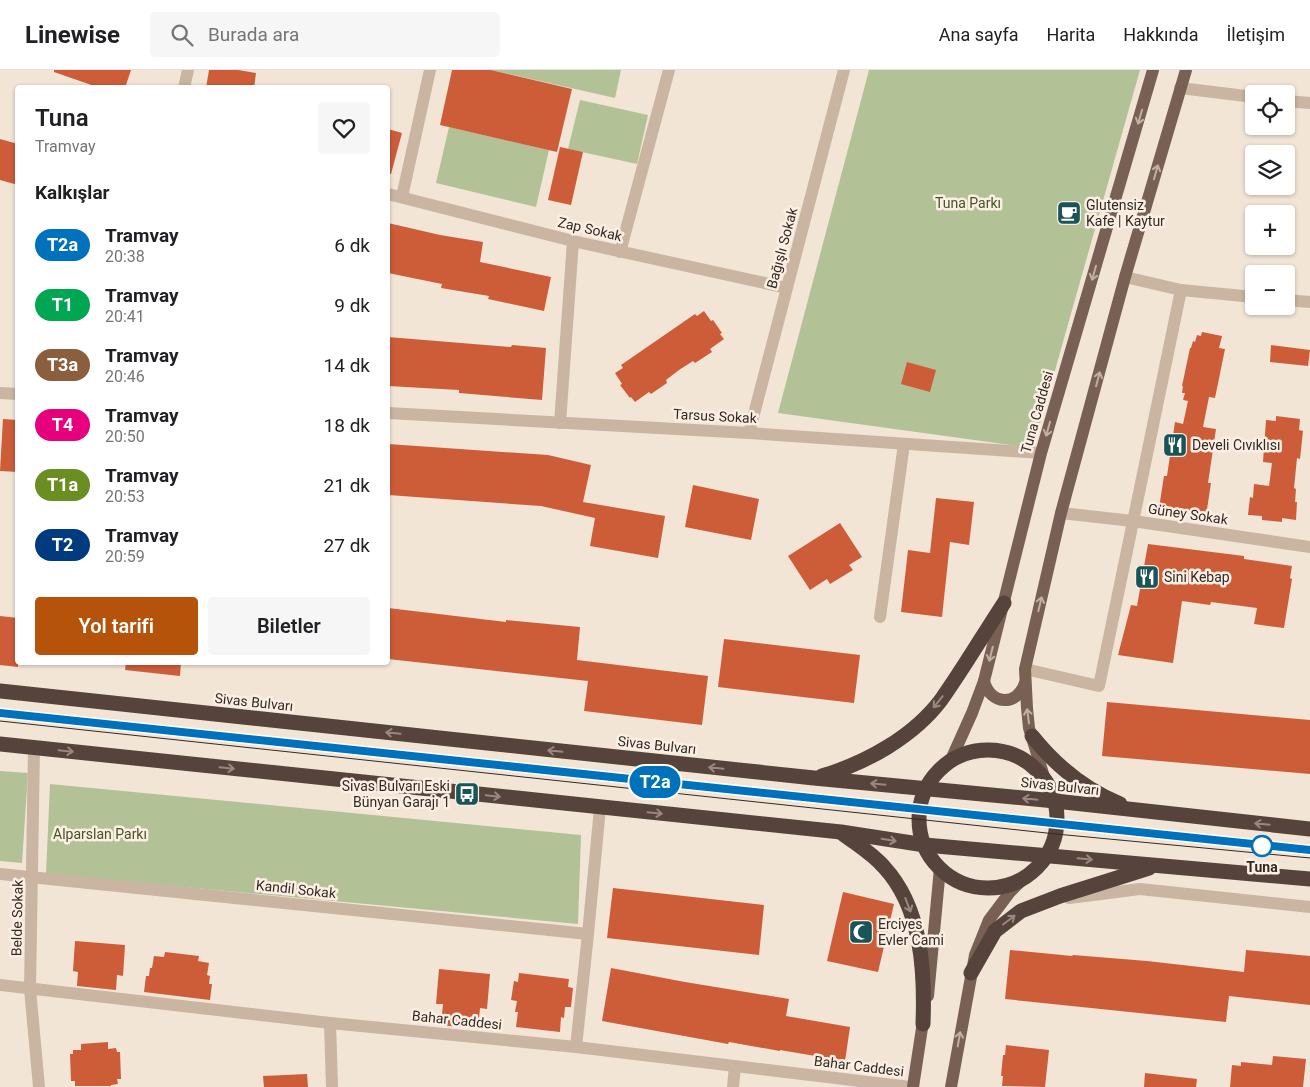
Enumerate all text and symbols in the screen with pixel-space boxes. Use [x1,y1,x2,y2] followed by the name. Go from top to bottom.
[150,12,500,57] search box
[25,21,120,49] text: Linewise
[168,21,196,49] icon: search
[208,23,299,46] text: Burada ara
[939,24,1018,45] text: Ana sayfa
[1046,24,1095,45] text: Harita
[1123,24,1198,45] text: Hakkında
[1226,24,1285,45] text: İletişim
[1245,85,1295,315] map controls
[1245,85,1295,135] button: locate
[318,102,370,154] button: heart
[35,104,89,132] text: Tuna
[1134,108,1144,124] one-way arrow
[35,137,96,156] text: Tramvay
[1245,145,1295,195] button: layers
[1152,164,1161,180] one-way arrow
[35,181,110,204] text: Kalkışlar
[935,195,1001,211] park label: Tuna Parkı
[1086,197,1165,229] place label: Glutensiz Kafe | Kaytur
[1056,200,1082,226] cafe icon: Glutensiz Kafe | Kaytur
[763,205,801,290] street label: Bağışlı Sokak
[1245,205,1295,255] button: +
[556,214,625,244] street label: Zap Sokak
[105,224,179,247] text: Tramvay
[47,234,78,255] text: T2a
[334,234,370,257] text: 6 dk
[105,247,145,266] text: 20:38
[1088,264,1098,280] one-way arrow
[1245,265,1295,315] button: −
[105,284,179,307] text: Tramvay
[52,294,73,315] text: T1
[334,294,370,317] text: 9 dk
[105,307,145,326] text: 20:41
[105,344,179,367] text: Tramvay
[47,354,78,375] text: T3a
[324,354,370,377] text: 14 dk
[105,367,145,386] text: 20:46
[1018,369,1056,455] street label: Tuna Caddesi
[1093,371,1103,387] one-way arrow
[105,404,179,427] text: Tramvay
[673,406,758,426] street label: Tarsus Sokak
[52,414,73,435] text: T4
[324,414,370,437] text: 18 dk
[1042,420,1052,436] one-way arrow
[105,427,145,446] text: 20:50
[1162,432,1188,458] restaurant icon: Develi Cıvıklısı
[1192,437,1280,453] place label: Develi Cıvıklısı
[105,464,179,487] text: Tramvay
[47,474,78,495] text: T1a
[324,474,370,497] text: 21 dk
[105,487,145,506] text: 20:53
[1147,500,1230,528] street label: Güney Sokak
[105,524,179,547] text: Tramvay
[52,534,73,555] text: T2
[324,534,370,557] text: 27 dk
[105,547,145,566] text: 20:59
[1134,564,1160,590] restaurant icon: Sini Kebap
[1164,569,1230,585] place label: Sini Kebap
[1036,596,1045,612] one-way arrow
[35,597,198,655] button: Yol tarifi
[208,597,370,655] button: Biletler
[985,645,995,661] one-way arrow
[214,690,294,714] street label: Sivas Bulvarı
[933,695,944,708] one-way arrow
[1022,708,1032,724] one-way arrow
[385,728,401,738] one-way arrow
[617,733,697,757] street label: Sivas Bulvarı
[547,746,563,756] one-way arrow
[58,747,74,756] one-way arrow
[708,763,724,773] one-way arrow
[219,764,235,773] one-way arrow
[626,766,684,798] line badge: T2a
[639,771,671,792] text: T2a
[1020,774,1100,798] street label: Sivas Bulvarı
[342,778,450,810] place label: Sivas Bulvarı Eski Bünyan Garajı 1
[870,779,886,789] one-way arrow
[454,781,480,807] bus stop icon: Sivas Bulvarı Eski Bünyan Garajı 1
[485,792,501,801] one-way arrow
[1023,794,1039,804] one-way arrow
[647,808,663,818] one-way arrow
[1254,819,1270,829] one-way arrow
[53,826,147,842] park label: Alparslan Parkı
[880,835,896,845] one-way arrow
[1251,835,1273,857] marker: Tuna
[1077,854,1093,864] one-way arrow
[1246,859,1278,875] place label: Tuna
[255,877,338,901] street label: Kandil Sokak
[8,879,26,956] street label: Belde Sokak
[903,897,913,912] one-way arrow
[1002,915,1016,925] one-way arrow
[878,916,944,948] place label: Erciyes Evler Cami
[848,919,874,945] mosque icon: Erciyes Evler Cami
[411,1007,503,1033] street label: Bahar Caddesi
[955,1031,965,1047] one-way arrow
[813,1053,905,1079] street label: Bahar Caddesi

